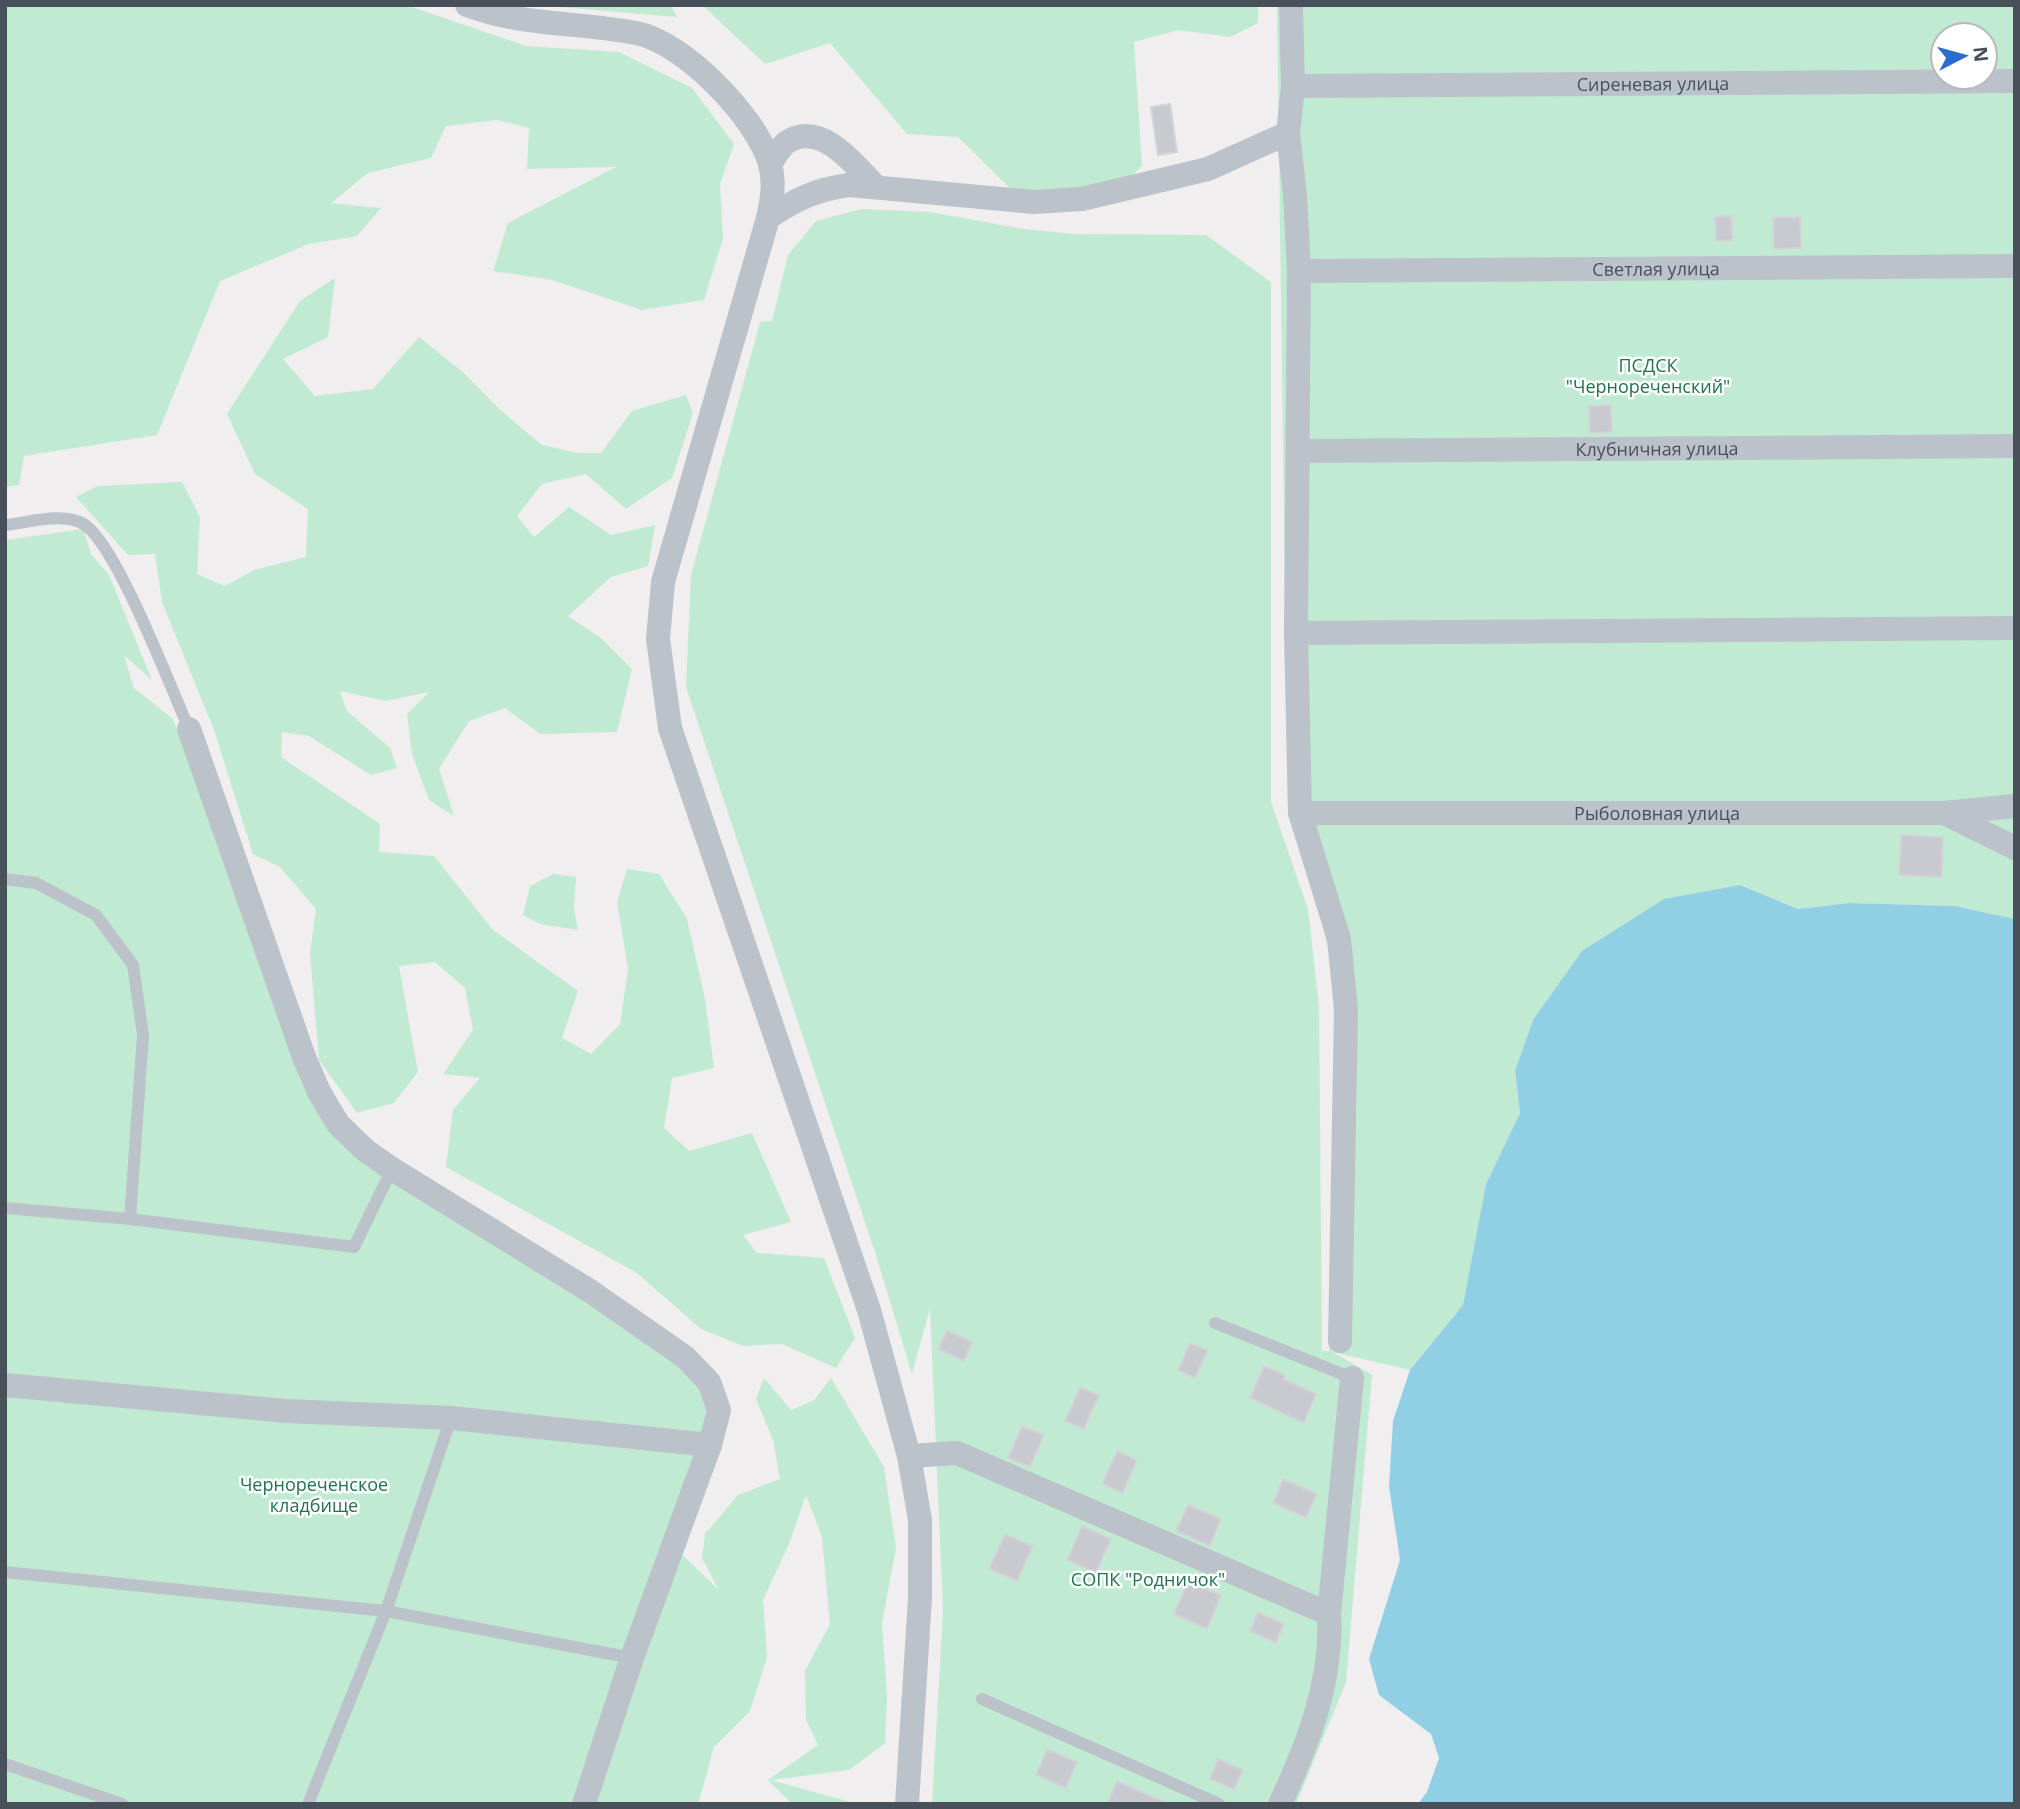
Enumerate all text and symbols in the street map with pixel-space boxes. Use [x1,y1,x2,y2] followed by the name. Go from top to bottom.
[1929,21,1999,91] north arrow
[1967,45,1995,63] text: N
[1577,71,1729,96] street label: Сиреневая улица
[1592,256,1720,281] street label: Светлая улица
[1566,353,1730,398] park label: ПСДСК "Чернореченский"
[1575,436,1739,461] street label: Клубничная улица
[1574,801,1740,825] street label: Рыболовная улица
[240,1472,388,1517] park label: Чернореченское кладбище
[1071,1567,1225,1591] park label: СОПК "Родничок"

